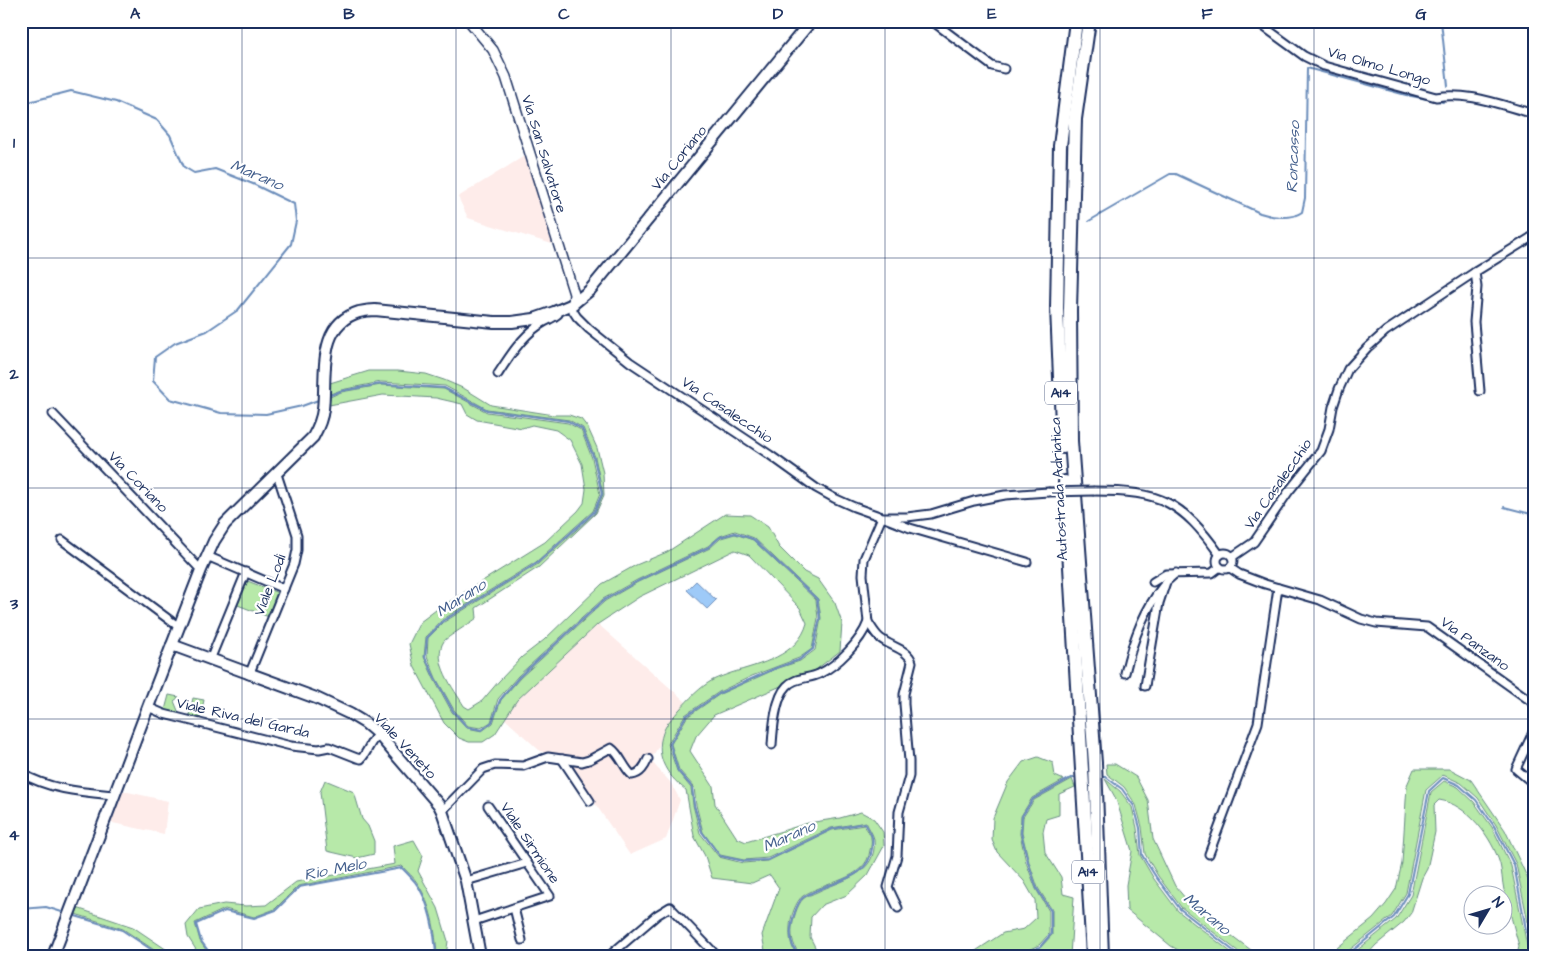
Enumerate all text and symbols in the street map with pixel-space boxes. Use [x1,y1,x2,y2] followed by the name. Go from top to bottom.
[130,3,141,25] text: A
[343,3,355,25] text: B
[558,3,570,25] text: C
[773,3,784,25] text: D
[987,3,997,25] text: E
[1201,3,1213,25] text: F
[1415,3,1427,25] text: G
[1325,41,1434,92] street label: Via Olmo Longo
[516,93,572,215] street label: Via San Salvatore
[646,120,712,195] street label: Via Coriano
[1281,120,1305,193] water label: Roncasso
[13,132,16,154] text: 1
[227,154,288,196] water label: Marano
[8,363,19,385] text: 2
[677,372,777,449] street label: Via Casalecchio
[1045,382,1077,404] road number: A14
[1045,416,1073,561] street label: Autostrada Adriatica
[1239,434,1317,534] street label: Via Casalecchio
[103,446,173,518] street label: Via Coriano
[249,550,292,619] street label: Viale Lodi
[432,573,491,622] water label: Marano
[9,593,19,615] text: 3
[1436,612,1514,677] street label: Via Panzano
[174,692,312,744] street label: Viale Riva del Garda
[369,708,442,784] street label: Viale Veneto
[495,798,565,888] street label: Viale Sirmione
[759,814,820,857] water label: Marano
[9,824,20,846] text: 4
[302,852,369,886] water label: Rio Melo
[1072,860,1104,884] road number: A14
[1464,884,1514,934] north arrow
[1179,888,1236,941] water label: Marano
[1487,893,1508,912] text: N

